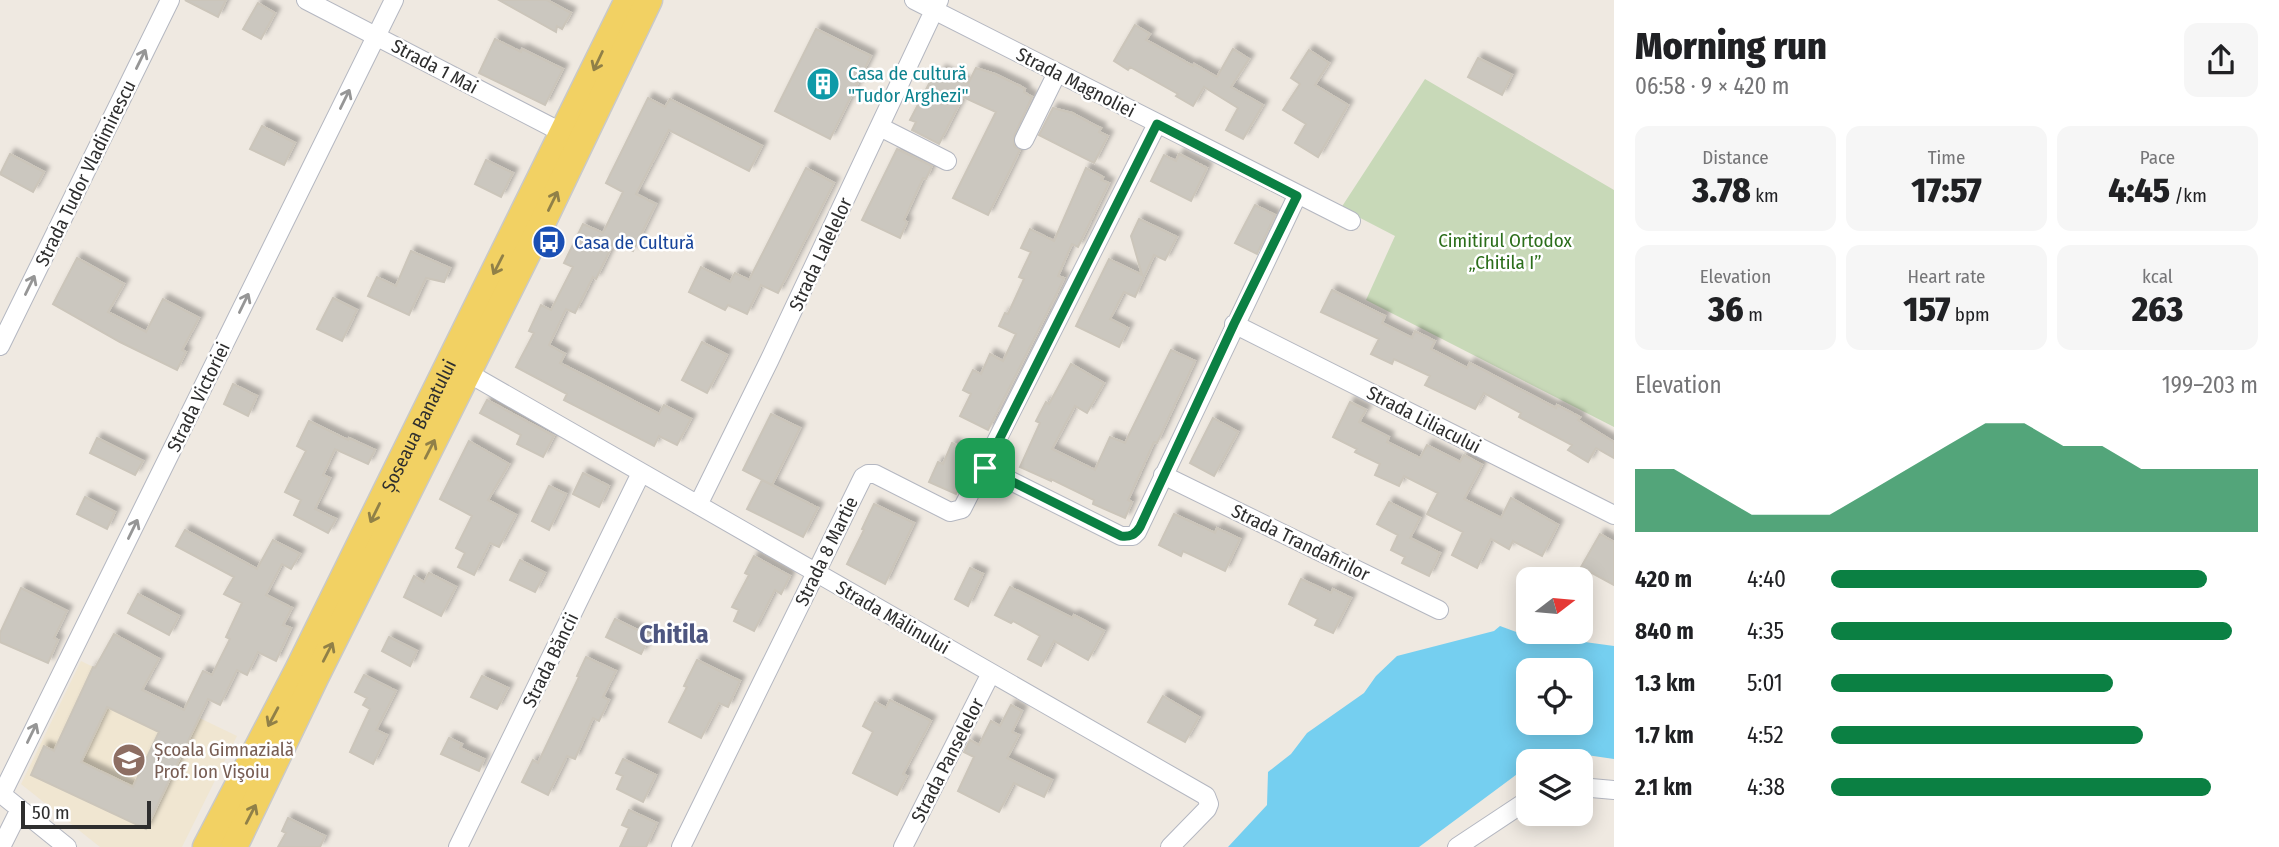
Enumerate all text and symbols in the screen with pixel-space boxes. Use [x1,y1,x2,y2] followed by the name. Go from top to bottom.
[1635,23,1827,69] text: Morning run
[2184,23,2258,97] button: share
[388,34,482,99] street label: Strada 1 Mai
[1012,43,1139,122] street label: Strada Magnoliei
[135,49,148,70] one-way arrow
[590,50,604,71] one-way arrow
[848,62,969,107] place label: Casa de cultură "Tudor Arghezi"
[804,65,842,103] building icon: Casa de cultură "Tudor Arghezi"
[1635,72,1790,100] text: 06:58 · 9 × 420 m
[30,77,140,270] street label: Strada Tudor Vladimirescu
[338,89,352,110] one-way arrow
[1702,146,1769,169] text: Distance
[1928,146,1965,169] text: Time
[2140,146,2175,169] text: Pace
[1692,169,1751,211] text: 3.78
[1911,169,1982,211] text: 17:57
[2108,169,2170,211] text: 4:45
[1751,184,1779,207] text: km
[2170,184,2207,207] text: /km
[546,191,560,212] one-way arrow
[784,194,857,315] street label: Strada Lalelelor
[530,223,568,261] bus stop icon: Casa de Cultură
[1438,229,1573,274] park label: Cimitirul Ortodox „Chitila I”
[574,231,694,254] place label: Casa de Cultură
[490,255,504,275] one-way arrow
[1700,265,1771,288] text: Elevation
[1907,265,1986,288] text: Heart rate
[2142,265,2173,288] text: kcal
[24,275,37,296] one-way arrow
[1708,288,1744,330] text: 36
[1903,288,1950,330] text: 157
[2132,288,2183,330] text: 263
[238,293,252,314] one-way arrow
[1744,303,1763,326] text: m
[1950,303,1990,326] text: bpm
[162,339,235,456] street label: Strada Victoriei
[377,356,461,496] street label: Șoseaua Banatului
[1635,371,1722,399] text: Elevation
[2162,371,2258,399] text: 199–203 m
[1363,381,1485,458] street label: Strada Liliacului
[955,438,1015,498] pin
[424,439,438,460] one-way arrow
[966,449,1004,487] icon: arrive
[790,493,863,610] street label: Strada 8 Martie
[1228,499,1374,586] street label: Strada Trandafirilor
[367,502,381,523] one-way arrow
[126,519,140,540] one-way arrow
[1635,565,1692,593] text: 420 m
[1747,565,1786,593] text: 4:40
[1516,567,1592,644] north arrow
[1516,567,1593,826] map controls
[832,576,954,659] street label: Strada Mălinului
[518,609,583,711] street label: Strada Băncii
[1635,617,1694,645] text: 840 m
[1747,617,1784,645] text: 4:35
[639,619,709,650] district label: Chitila
[322,642,336,663] one-way arrow
[1516,658,1593,735] button: locate
[1635,669,1695,697] text: 1.3 km
[1747,669,1783,697] text: 5:01
[906,694,989,826] street label: Strada Panselelor
[266,706,280,726] one-way arrow
[1635,721,1694,749] text: 1.7 km
[1747,721,1784,749] text: 4:52
[25,723,39,744] one-way arrow
[154,738,294,783] place label: Școala Gimnazială Prof. Ion Vişoiu
[110,741,148,779] school or university icon: Școala Gimnazială Prof. Ion Vişoiu
[1516,749,1593,826] button: layers
[1635,773,1692,801] text: 2.1 km
[1747,773,1785,801] text: 4:38
[21,798,150,830] scale bar
[32,801,70,824] text: 50 m
[244,804,258,825] one-way arrow

